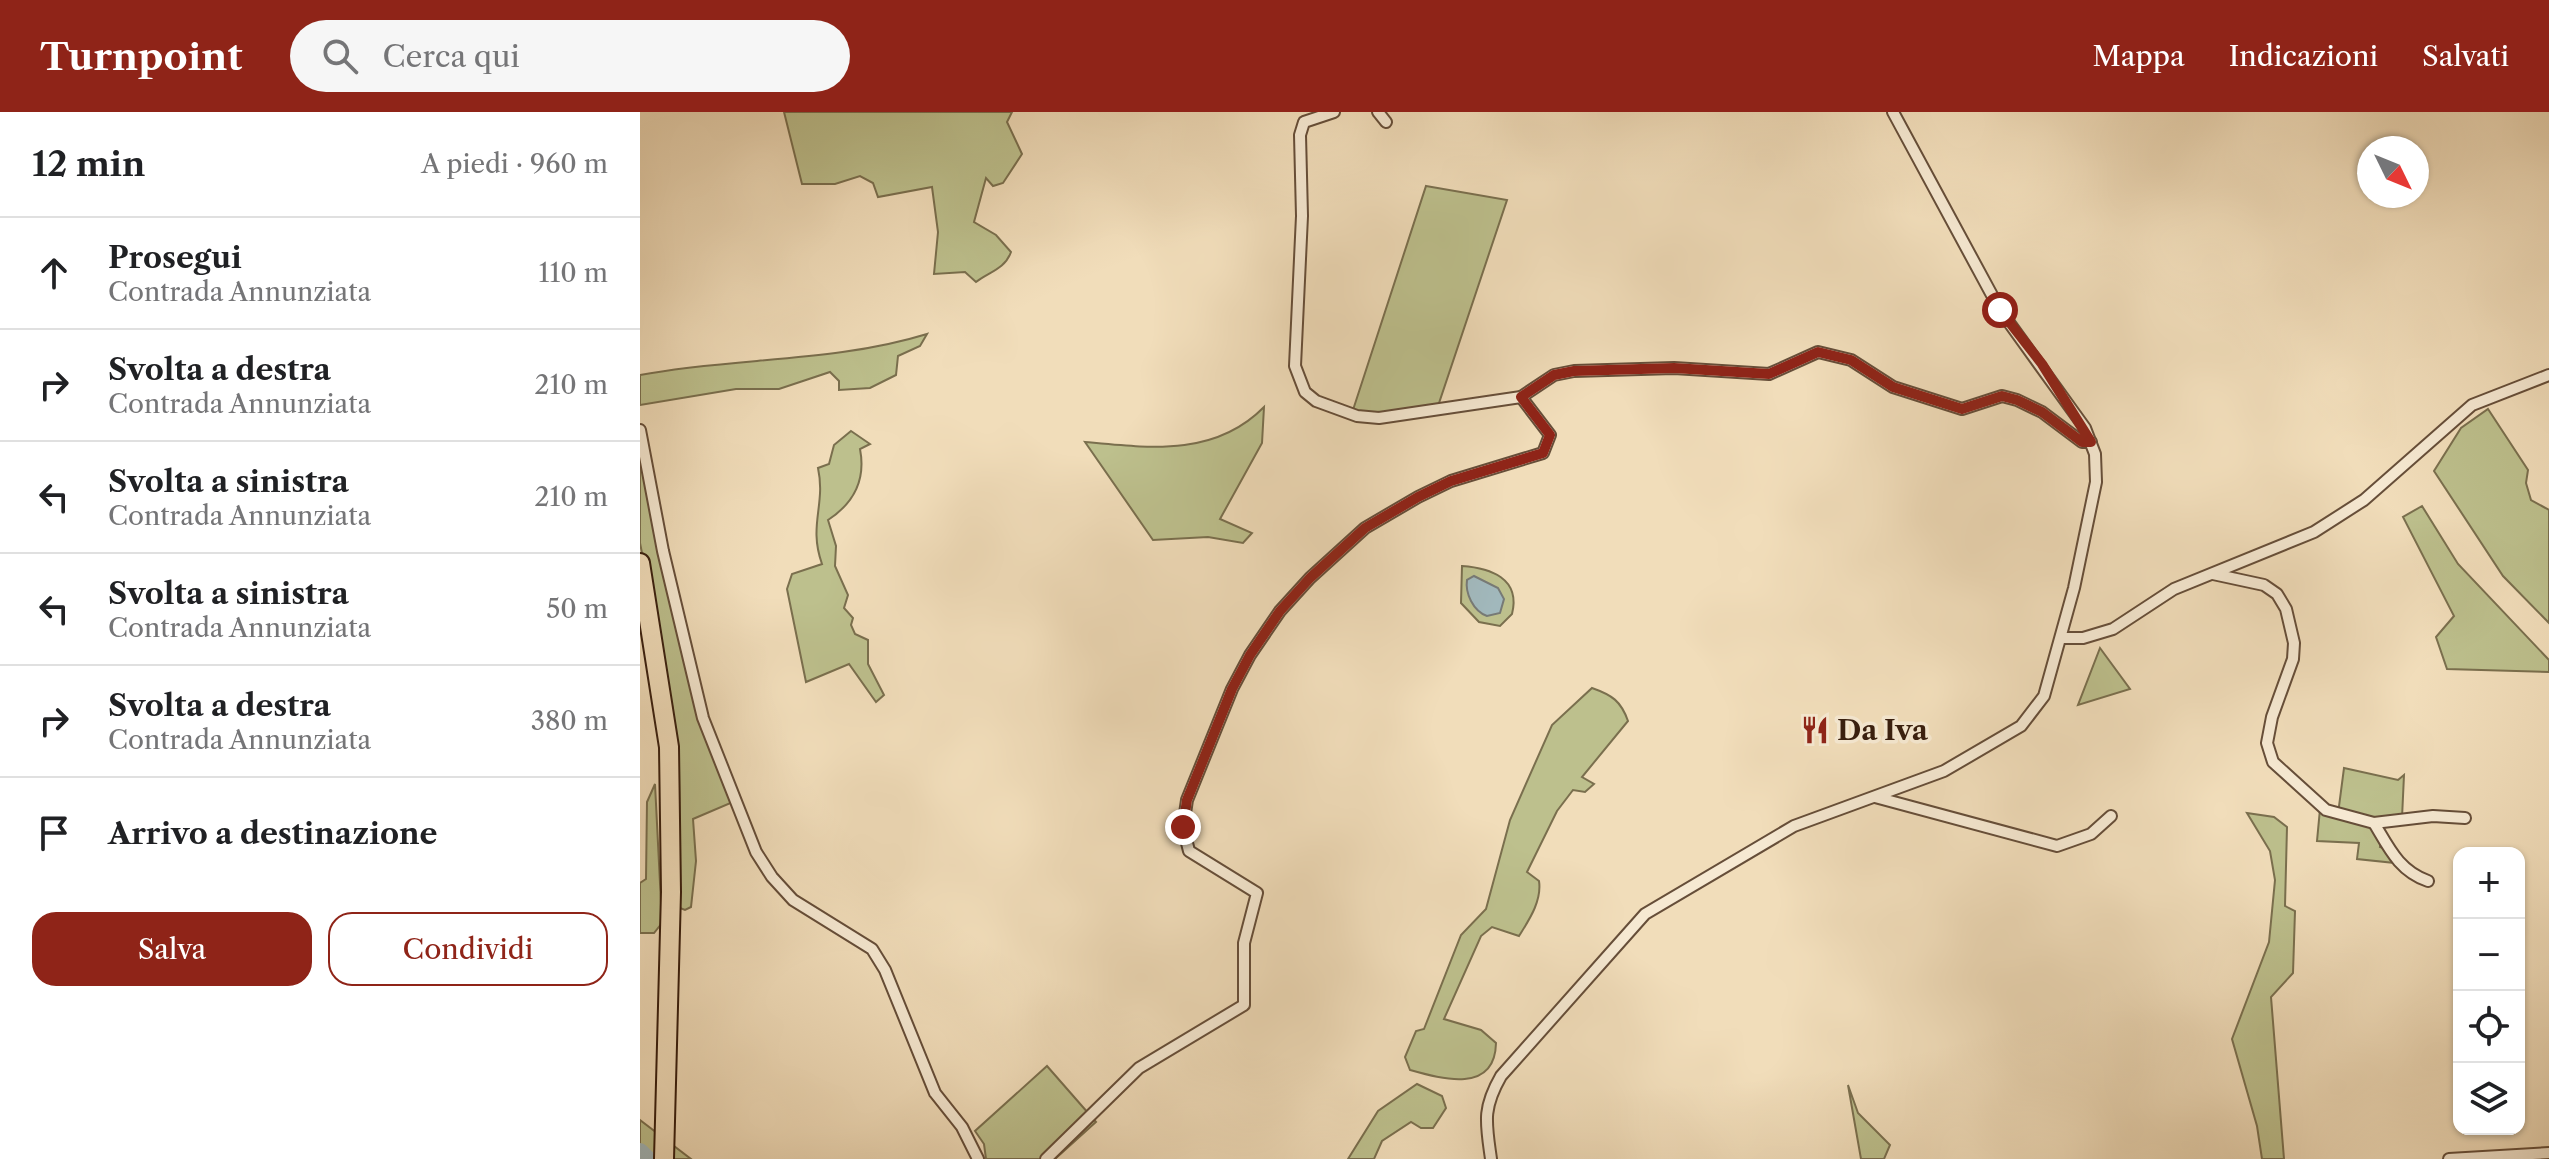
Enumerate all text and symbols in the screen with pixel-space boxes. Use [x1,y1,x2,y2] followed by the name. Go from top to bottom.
[290,20,850,92] search box
[40,33,242,80] text: Turnpoint
[318,34,362,78] icon: search
[382,38,520,75] text: Cerca qui
[2093,39,2185,73] text: Mappa
[2229,39,2378,73] text: Indicazioni
[2422,39,2509,73] text: Salvati
[2357,136,2429,208] north arrow
[32,143,145,185] text: 12 min
[421,148,608,180] text: A piedi · 960 m
[108,239,242,276] text: Prosegui
[32,251,76,295] icon: ahead
[539,257,608,289] text: 110 m
[108,276,371,308] text: Contrada Annunziata
[1982,292,2018,328] route start
[108,351,331,388] text: Svolta a destra
[32,363,76,407] icon: right
[535,369,608,401] text: 210 m
[108,388,371,420] text: Contrada Annunziata
[108,463,349,500] text: Svolta a sinistra
[32,475,76,519] icon: left
[535,481,608,513] text: 210 m
[108,500,371,532] text: Contrada Annunziata
[108,575,349,612] text: Svolta a sinistra
[32,587,76,631] icon: left
[546,593,608,625] text: 50 m
[108,612,371,644] text: Contrada Annunziata
[108,687,331,724] text: Svolta a destra
[32,699,76,743] icon: right
[531,705,608,737] text: 380 m
[1837,713,1929,747] place label: Da Iva
[1800,715,1830,745] restaurant icon: Da Iva
[108,724,371,756] text: Contrada Annunziata
[1165,809,1201,845] route end
[32,811,76,855] icon: arrive
[108,815,437,852] text: Arrivo a destinazione
[2453,847,2525,1135] map controls
[2453,847,2525,919] button: +
[32,912,312,986] button: Salva
[328,912,608,986] button: Condividi
[2453,919,2525,991] button: −
[2453,991,2525,1063] button: locate
[2453,1063,2525,1135] button: layers

